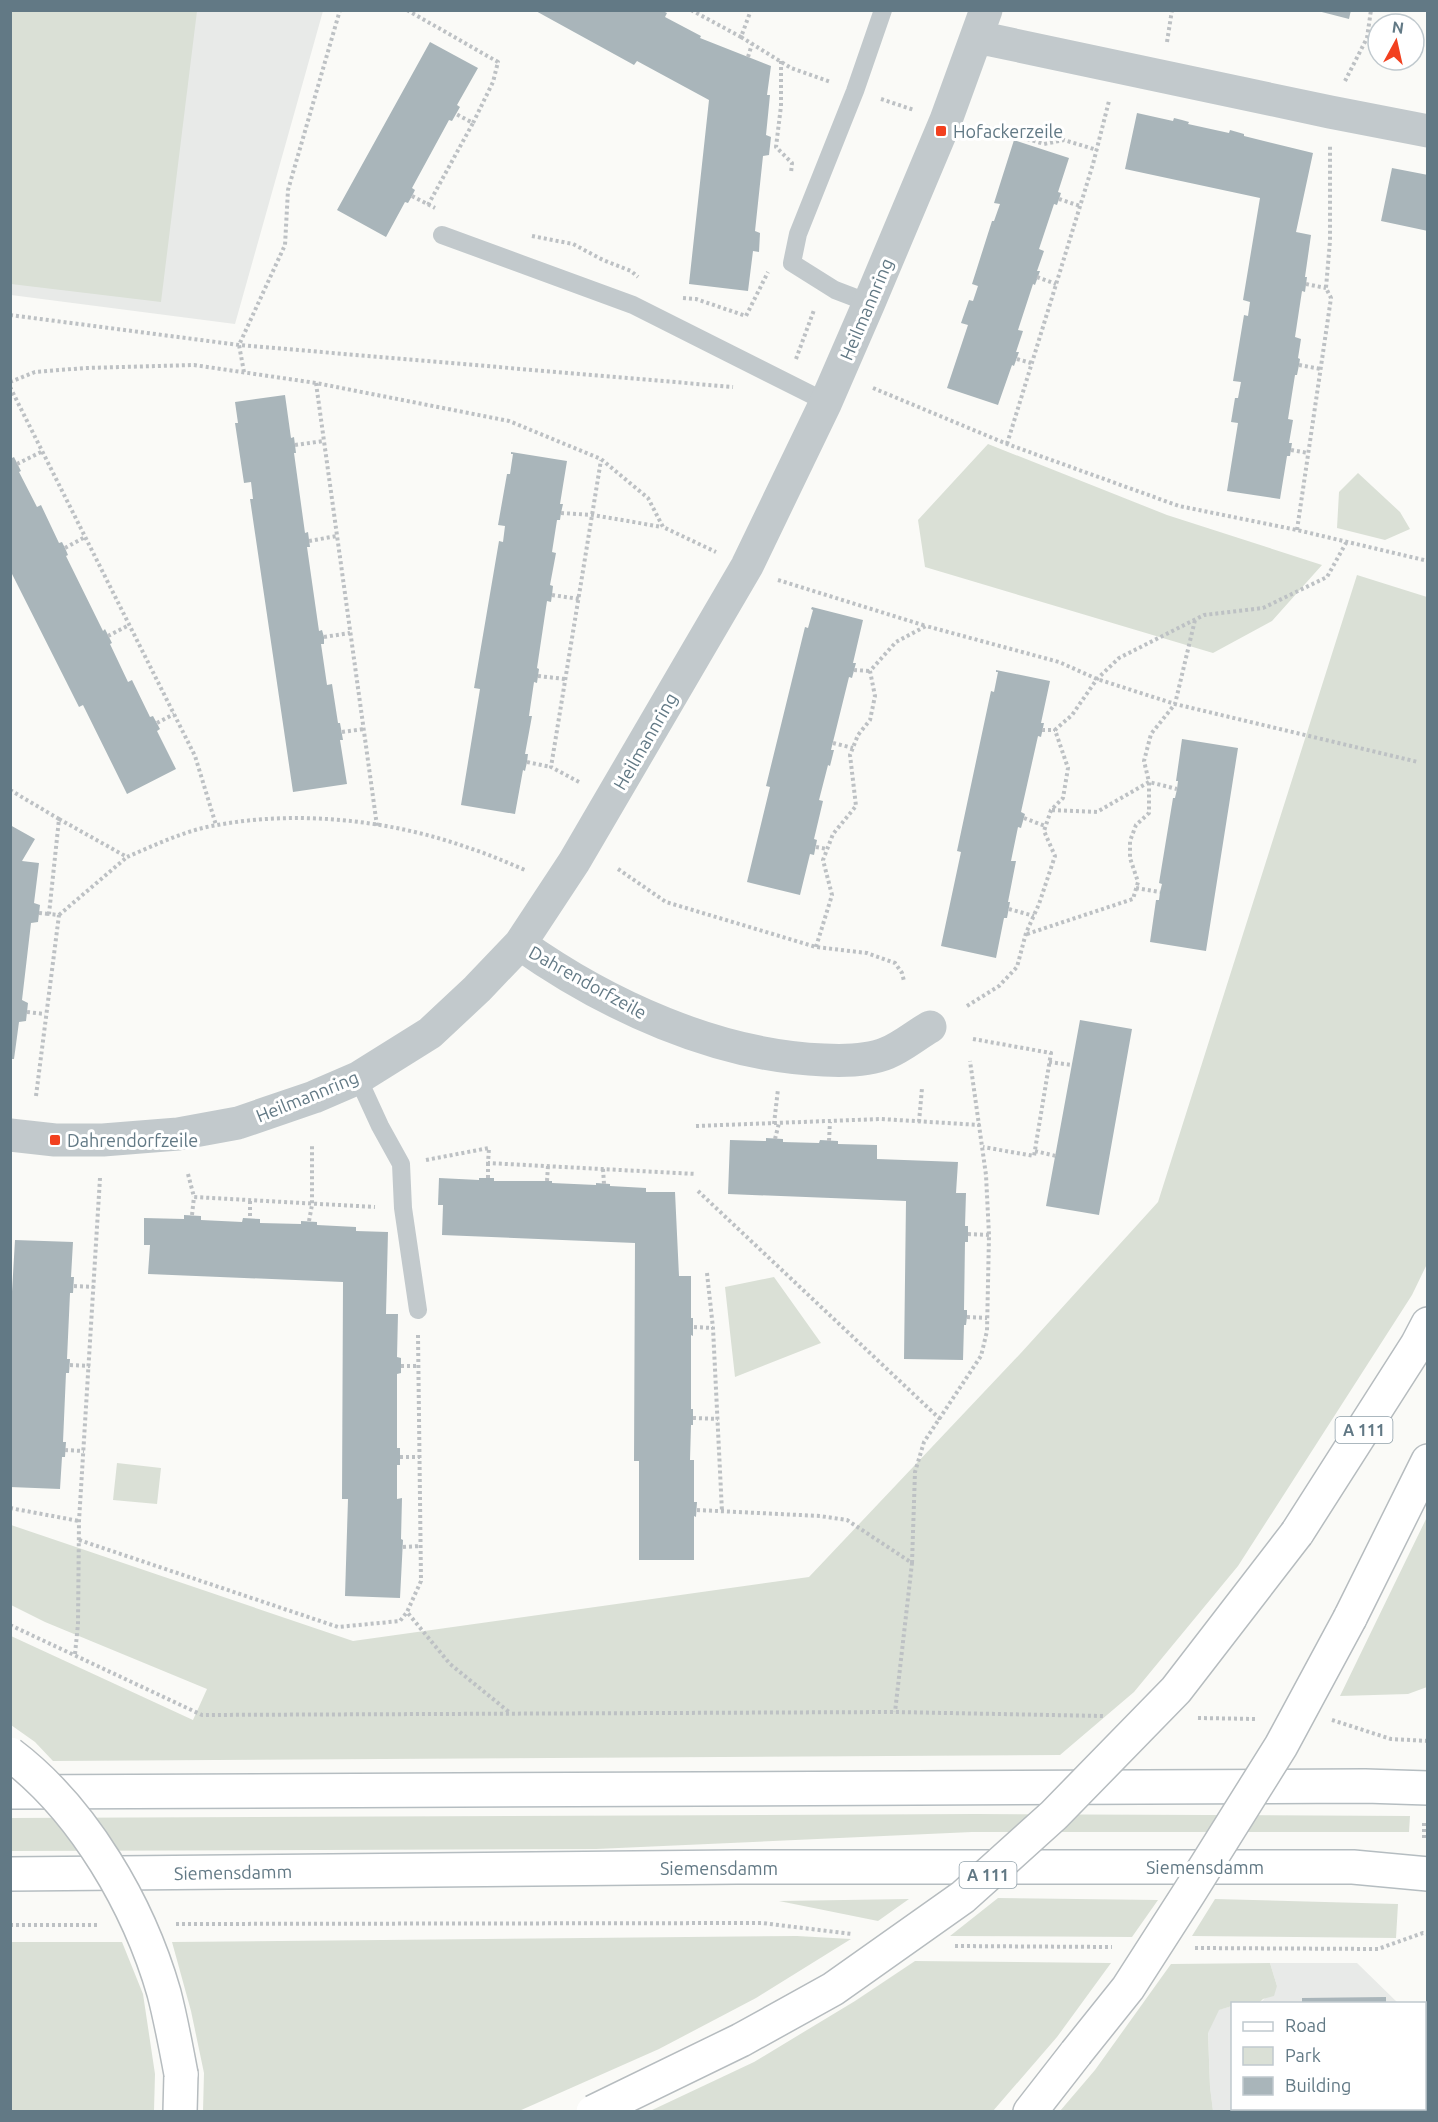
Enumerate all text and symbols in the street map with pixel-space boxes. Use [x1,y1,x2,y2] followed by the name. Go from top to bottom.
[1366,12,1426,72] north arrow
[1391,17,1405,37] text: N
[953,121,1063,141] place label: Hofackerzeile
[934,124,948,138] marker: Hofackerzeile
[836,255,896,363] street label: Heilmannring
[609,689,681,793] street label: Heilmannring
[526,941,650,1023] street label: Dahrendorfzeile
[253,1066,361,1126] street label: Heilmannring
[67,1130,198,1150] place label: Dahrendorfzeile
[48,1133,62,1147] marker: Dahrendorfzeile
[1336,1417,1392,1443] road number: A 111
[1146,1857,1264,1877] street label: Siemensdamm
[660,1858,778,1878] street label: Siemensdamm
[174,1861,292,1883] street label: Siemensdamm
[960,1862,1016,1888] road number: A 111
[1231,2002,1426,2110] legend
[1285,2015,1327,2035] text: Road
[1285,2045,1321,2065] text: Park
[1285,2075,1351,2095] text: Building

